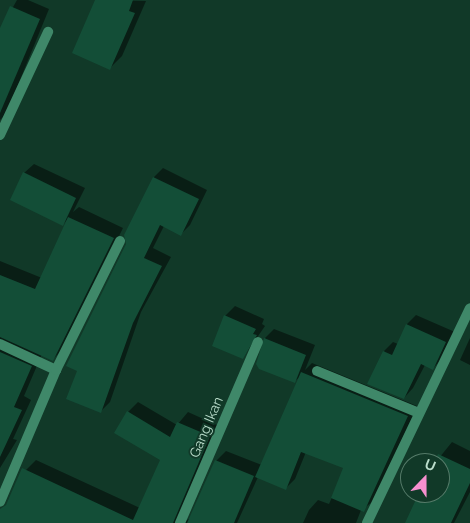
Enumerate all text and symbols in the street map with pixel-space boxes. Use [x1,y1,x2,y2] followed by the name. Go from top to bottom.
[186,394,226,460] street label: Gang Ikan
[400,453,450,503] north arrow
[422,456,438,474] text: U

